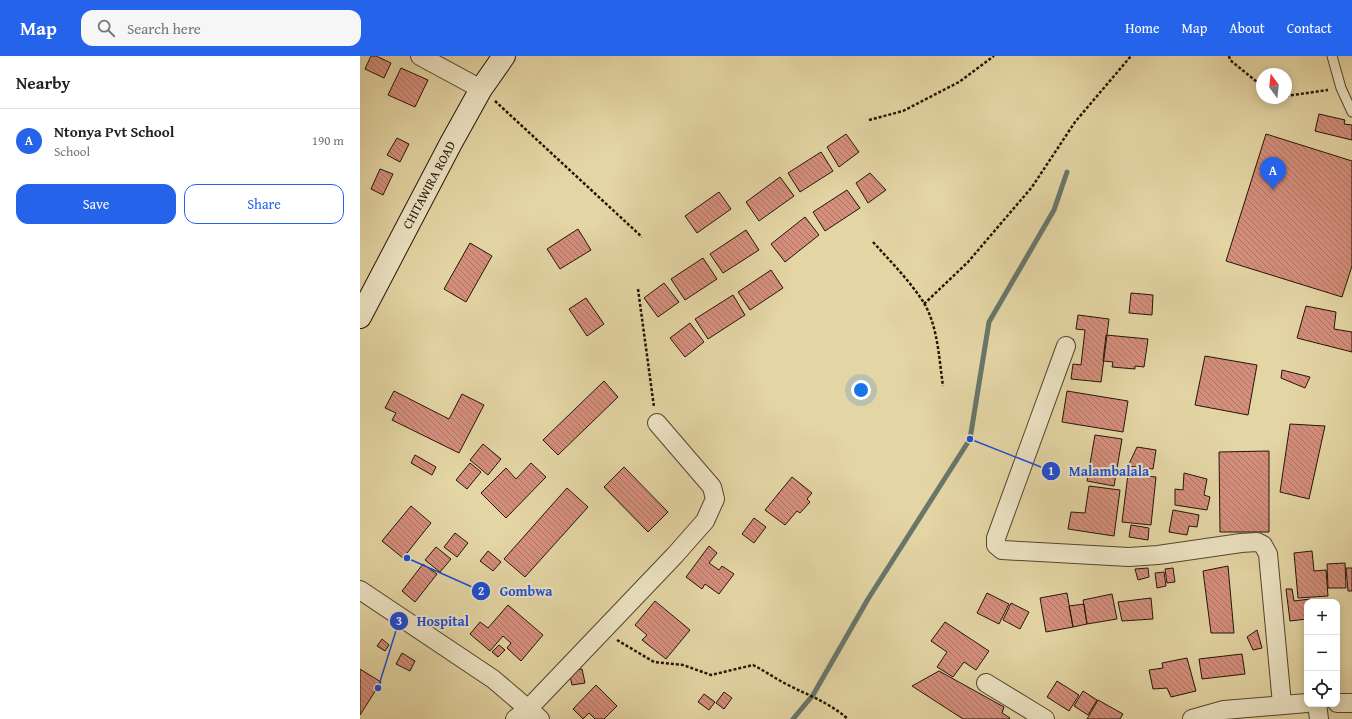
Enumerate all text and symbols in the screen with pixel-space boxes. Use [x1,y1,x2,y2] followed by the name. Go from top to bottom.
[81,10,361,46] search box
[20,14,57,42] text: Map
[95,17,117,39] icon: search
[127,18,201,39] text: Search here
[1125,18,1160,38] text: Home
[1182,18,1207,38] text: Map
[1229,18,1265,38] text: About
[1287,18,1332,38] text: Contact
[1256,68,1292,104] north arrow
[16,70,70,95] text: Nearby
[54,121,174,142] text: Ntonya Pvt School
[25,131,33,150] text: A
[312,131,344,150] text: 190 m
[398,137,460,232] street label: CHITAWIRA ROAD
[54,142,90,161] text: School
[1260,157,1286,190] pin: A
[16,184,176,224] button: Save
[184,184,344,224] button: Share
[851,380,871,400] your location
[1041,458,1157,484] callout: Malambalala
[1069,461,1150,481] text: Malambalala
[1048,462,1054,479] text: 1
[471,578,560,604] callout: Gombwa
[500,581,553,601] text: Gombwa
[478,582,484,599] text: 2
[1304,599,1340,707] map controls
[1304,599,1340,635] button: +
[389,608,477,634] callout: Hospital
[417,611,470,631] text: Hospital
[396,612,402,629] text: 3
[1304,635,1340,671] button: −
[1304,671,1340,707] button: locate

